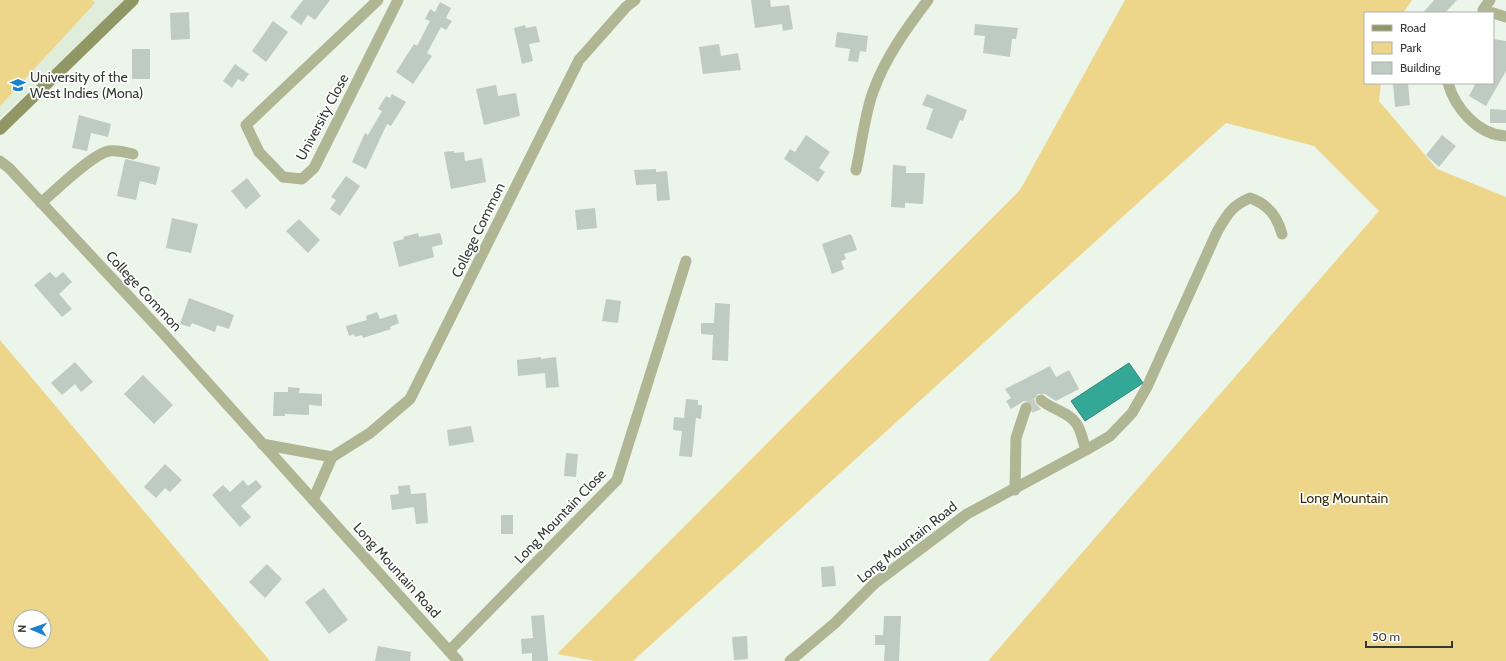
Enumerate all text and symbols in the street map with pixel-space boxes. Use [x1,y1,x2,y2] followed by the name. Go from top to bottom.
[1364,12,1494,84] legend
[1400,20,1426,35] text: Road
[1400,40,1422,55] text: Park
[1400,60,1442,75] text: Building
[30,68,143,102] place label: University of the West Indies (Mona)
[292,71,352,163] street label: University Close
[9,76,27,94] school or university icon: University of the West Indies (Mona)
[447,179,509,280] street label: College Common
[102,247,186,335] street label: College Common
[510,465,610,567] street label: Long Mountain Close
[1300,489,1389,507] park label: Long Mountain
[853,497,961,587] street label: Long Mountain Road
[349,519,445,621] street label: Long Mountain Road
[12,609,52,649] north arrow
[1366,623,1452,649] scale bar
[15,625,29,633] text: N
[1372,629,1400,644] text: 50 m

